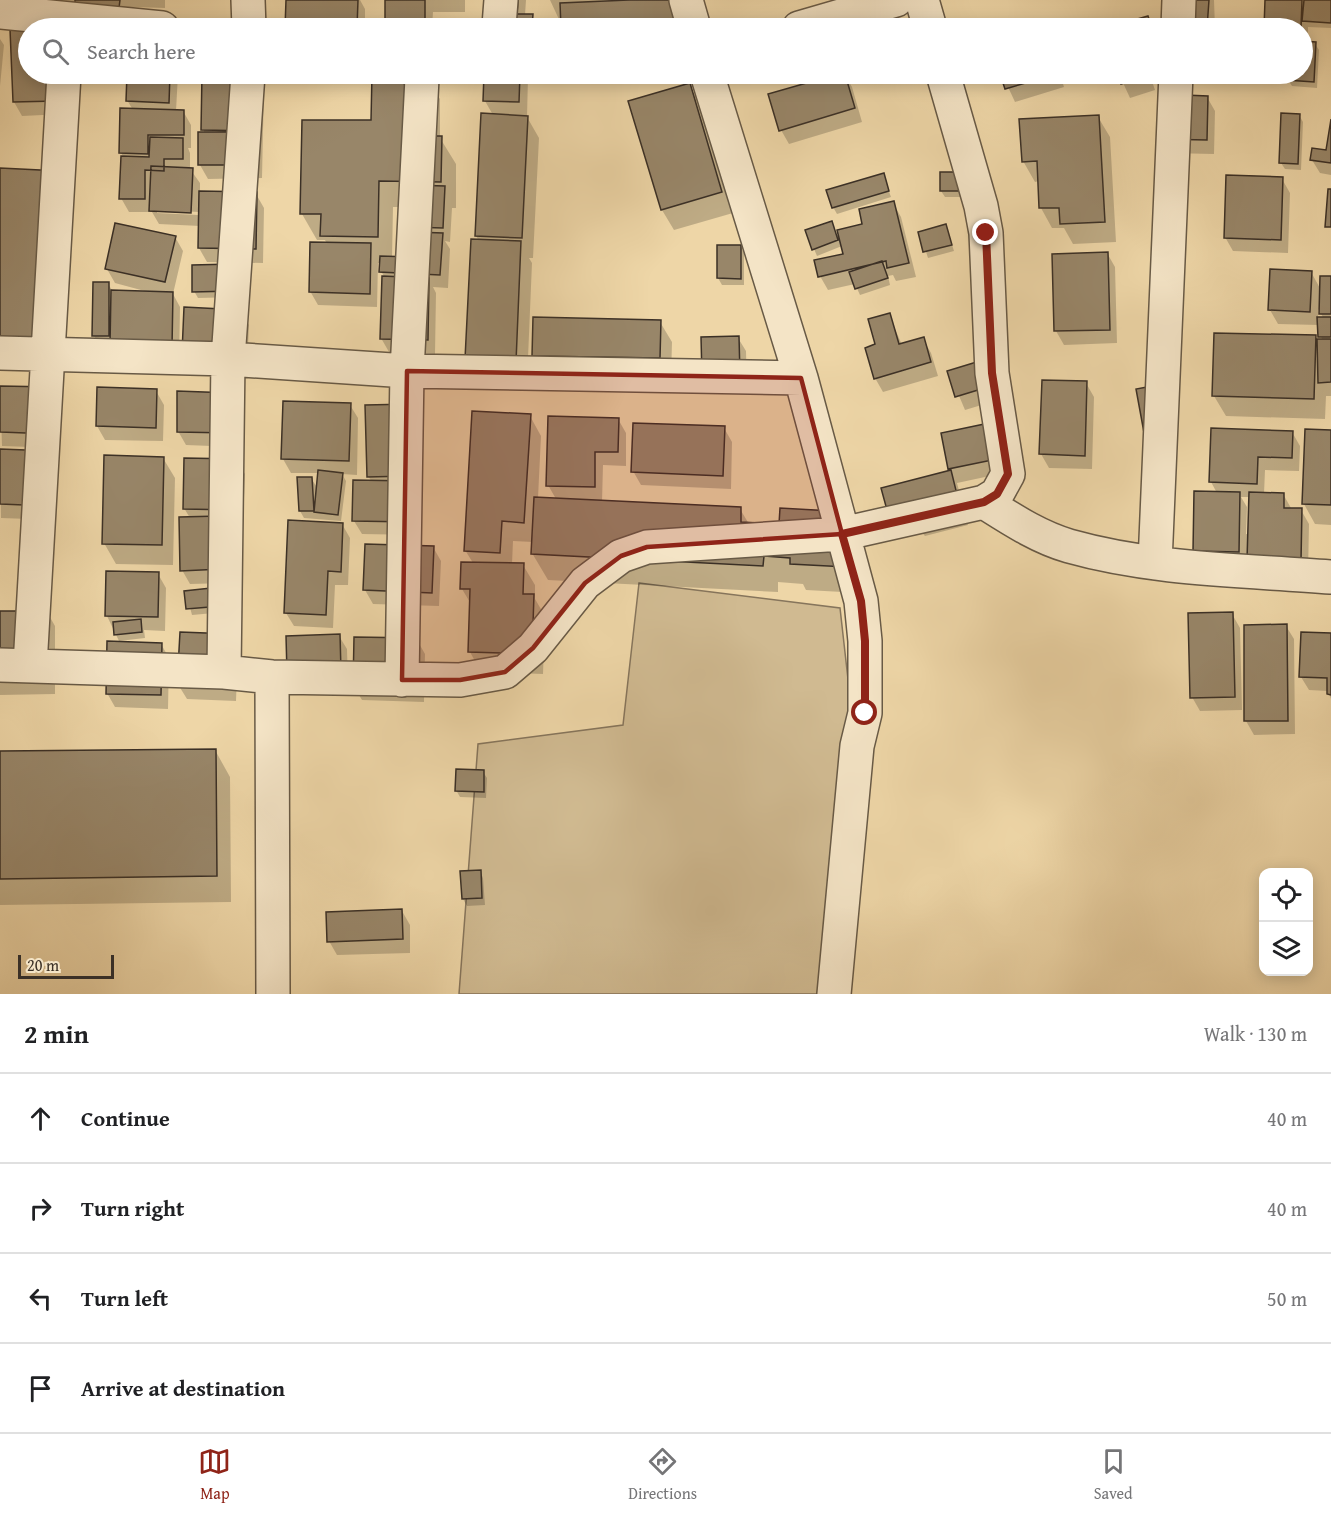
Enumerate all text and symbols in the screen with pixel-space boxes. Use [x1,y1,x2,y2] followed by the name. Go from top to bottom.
[18,18,1313,84] search box
[39,35,72,68] icon: search
[87,35,196,67] text: Search here
[972,219,998,245] route end
[851,699,877,725] route start
[1259,868,1313,976] map controls
[1259,868,1313,922] button: locate
[1259,922,1313,976] button: layers
[18,952,114,980] scale bar
[27,953,59,977] text: 20 m
[24,1014,89,1053] text: 2 min
[1204,1019,1307,1048] text: Walk · 130 m
[24,1102,57,1135] icon: ahead
[81,1102,170,1134] text: Continue
[1267,1104,1307,1133] text: 40 m
[24,1192,57,1225] icon: right
[81,1192,184,1224] text: Turn right
[1267,1194,1307,1223] text: 40 m
[24,1282,57,1315] icon: left
[81,1282,168,1314] text: Turn left
[1267,1284,1307,1313] text: 50 m
[24,1372,57,1405] icon: arrive
[81,1372,285,1404] text: Arrive at destination
[198,1445,231,1505] tab: Map
[628,1445,697,1505] tab: Directions
[1094,1445,1133,1505] tab: Saved

